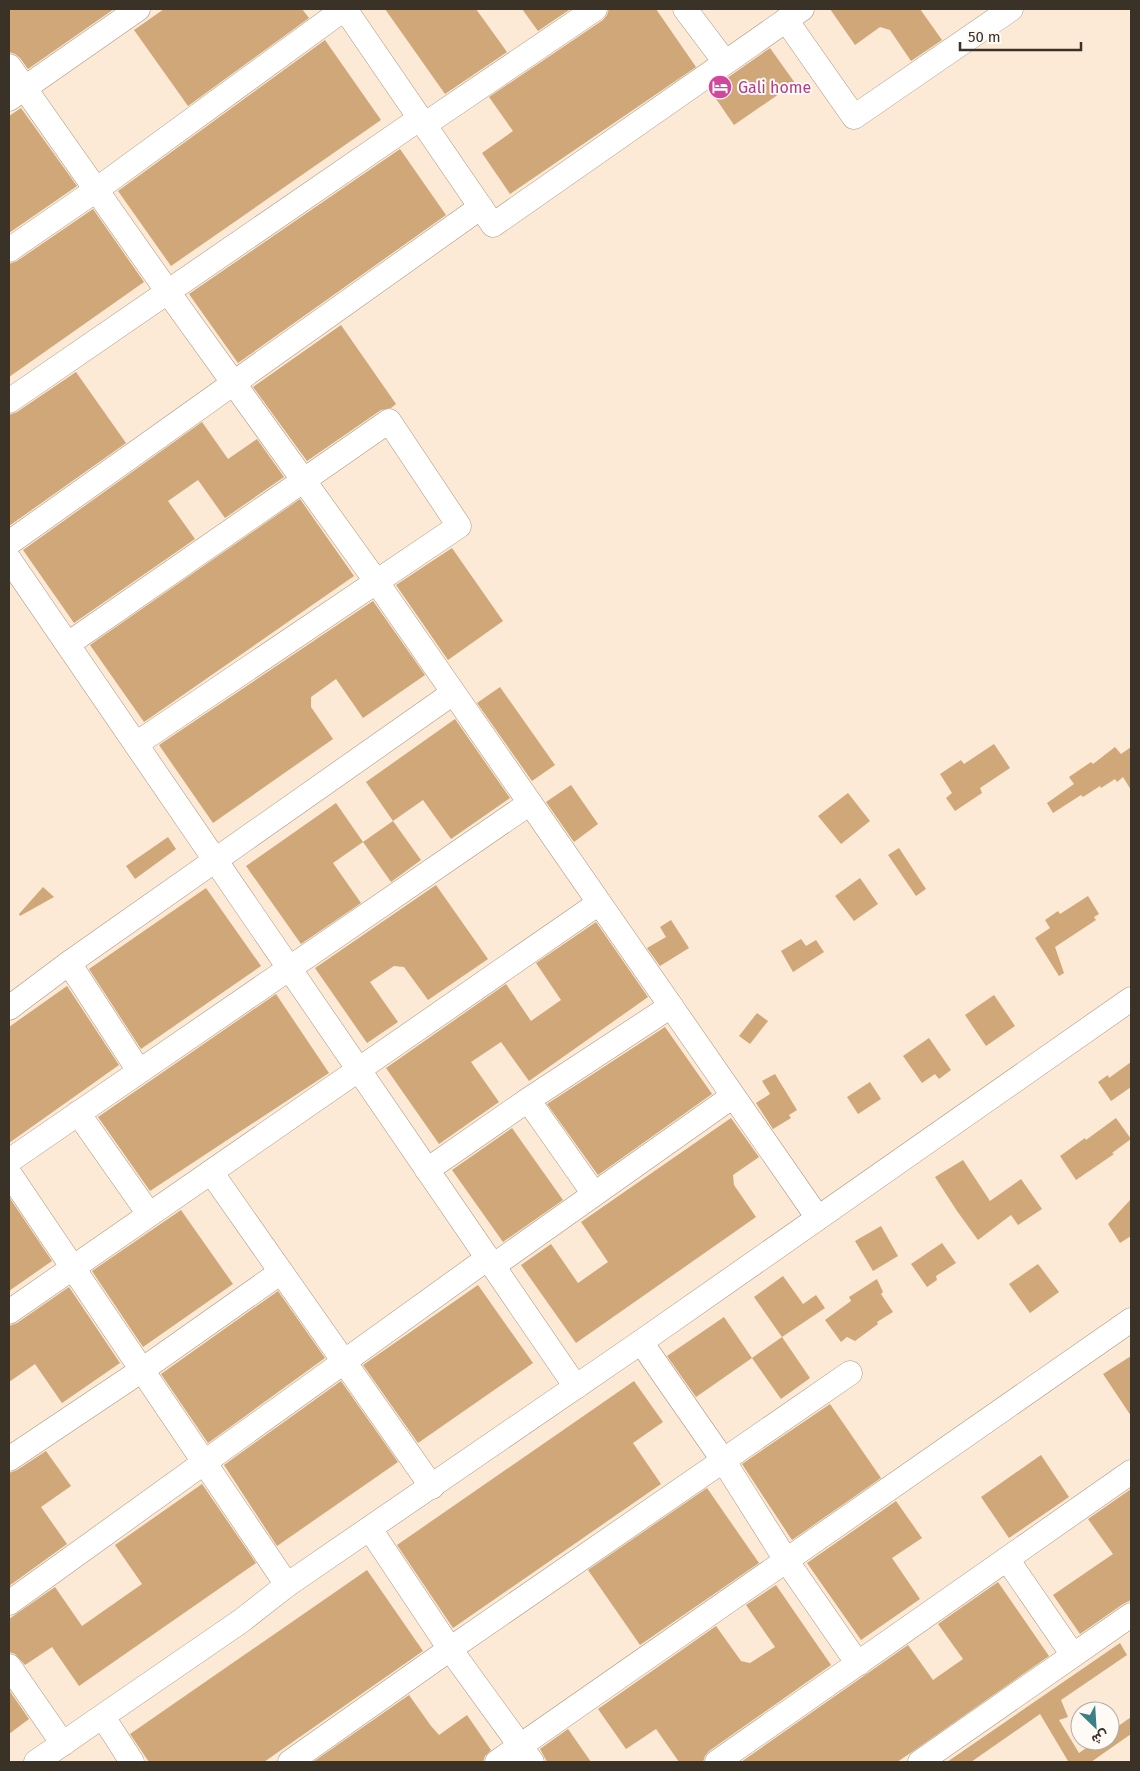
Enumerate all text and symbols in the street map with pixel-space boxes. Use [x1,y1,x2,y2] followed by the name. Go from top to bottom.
[960,20,1081,52] scale bar
[968,28,1001,46] text: 50 m
[707,74,733,100] hotel icon: Gali home
[738,78,811,97] place label: Gali home
[1070,1701,1120,1751] north arrow
[1089,1726,1112,1749] text: ش

